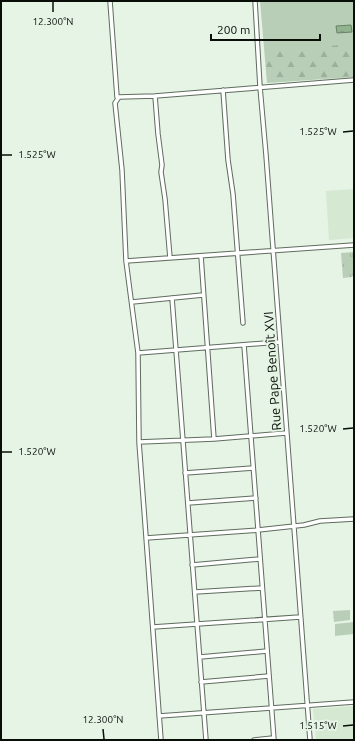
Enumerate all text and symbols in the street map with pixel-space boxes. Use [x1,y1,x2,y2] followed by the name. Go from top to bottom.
[32,16,74,27] text: 12.300°N
[211,16,320,42] scale bar
[217,23,250,36] text: 200 m
[299,126,337,137] text: 1.525°W
[18,149,56,160] text: 1.525°W
[261,311,283,431] street label: Rue Pape Benoît XVI
[299,423,337,434] text: 1.520°W
[18,446,56,457] text: 1.520°W
[82,714,124,725] text: 12.300°N
[299,720,337,731] text: 1.515°W

